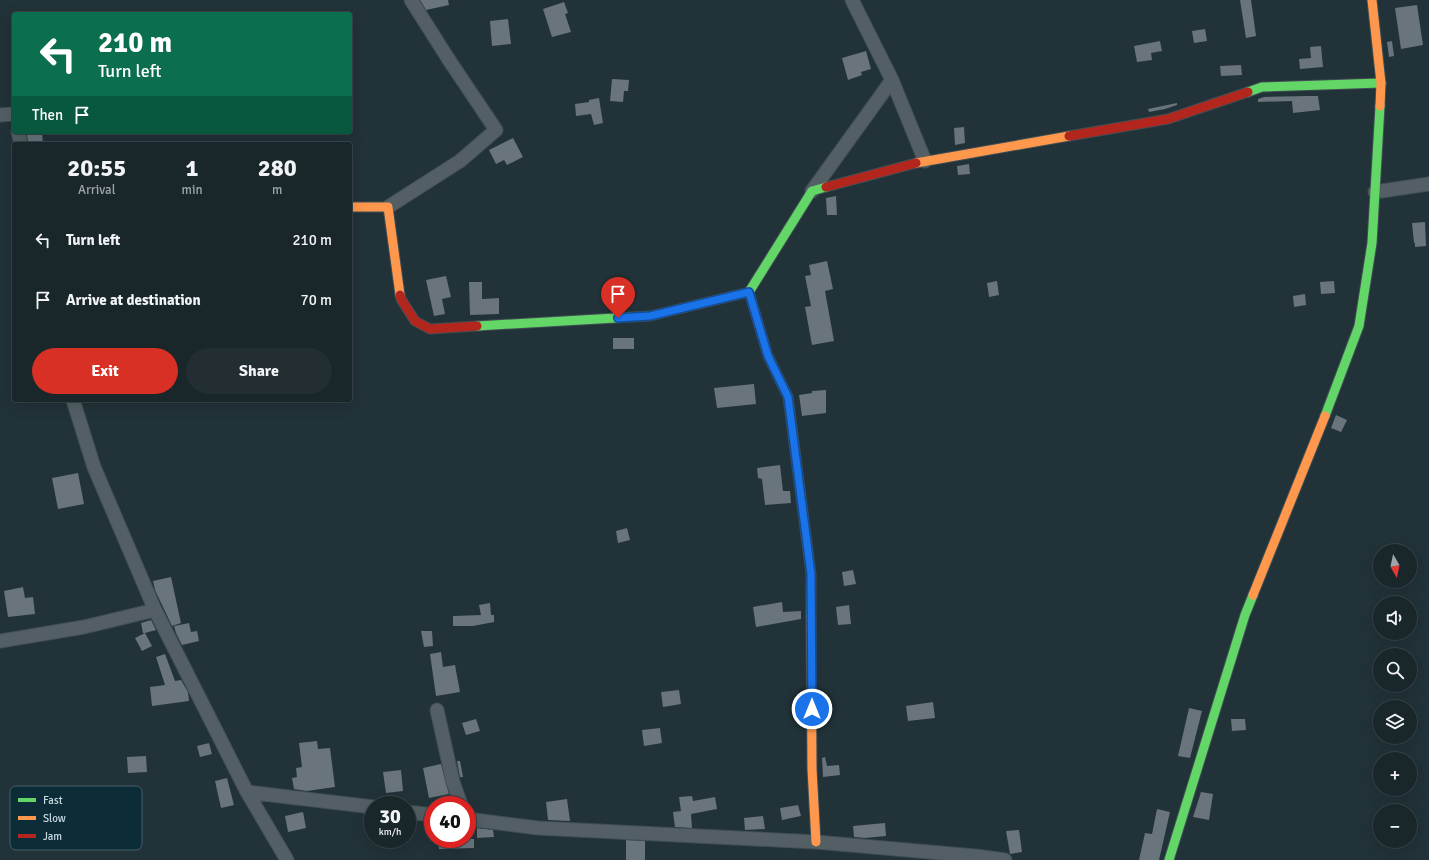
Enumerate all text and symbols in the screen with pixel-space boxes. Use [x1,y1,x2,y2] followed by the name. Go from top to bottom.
[98,26,172,60] text: 210 m
[32,28,84,80] icon: left
[98,60,161,82] text: Turn left
[71,104,93,126] icon: arrive
[32,106,63,124] text: Then
[67,153,126,183] text: 20:55
[186,153,198,183] text: 1
[258,153,297,183] text: 280
[78,182,115,198] text: Arrival
[182,182,203,198] text: min
[272,182,282,198] text: m
[32,229,54,251] icon: left
[66,231,120,249] text: Turn left
[292,231,332,249] text: 210 m
[601,277,635,318] pin
[607,283,629,305] icon: arrive
[32,289,54,311] icon: arrive
[66,291,201,309] text: Arrive at destination
[301,291,332,309] text: 70 m
[32,348,178,394] button: Exit
[186,348,332,394] button: Share
[1373,544,1417,588] north arrow
[1373,544,1417,848] map controls
[1373,596,1417,640] button: sound
[1373,648,1417,692] button: search
[791,688,833,730] position arrow
[1373,700,1417,744] button: layers
[1373,752,1417,796] button: +
[10,786,142,850] legend
[43,794,63,807] text: Fast
[424,796,476,848] speed limit sign: 40
[379,804,401,829] text: 30
[1373,804,1417,848] button: −
[43,812,66,825] text: Slow
[379,826,401,838] text: km/h
[43,830,62,843] text: Jam

